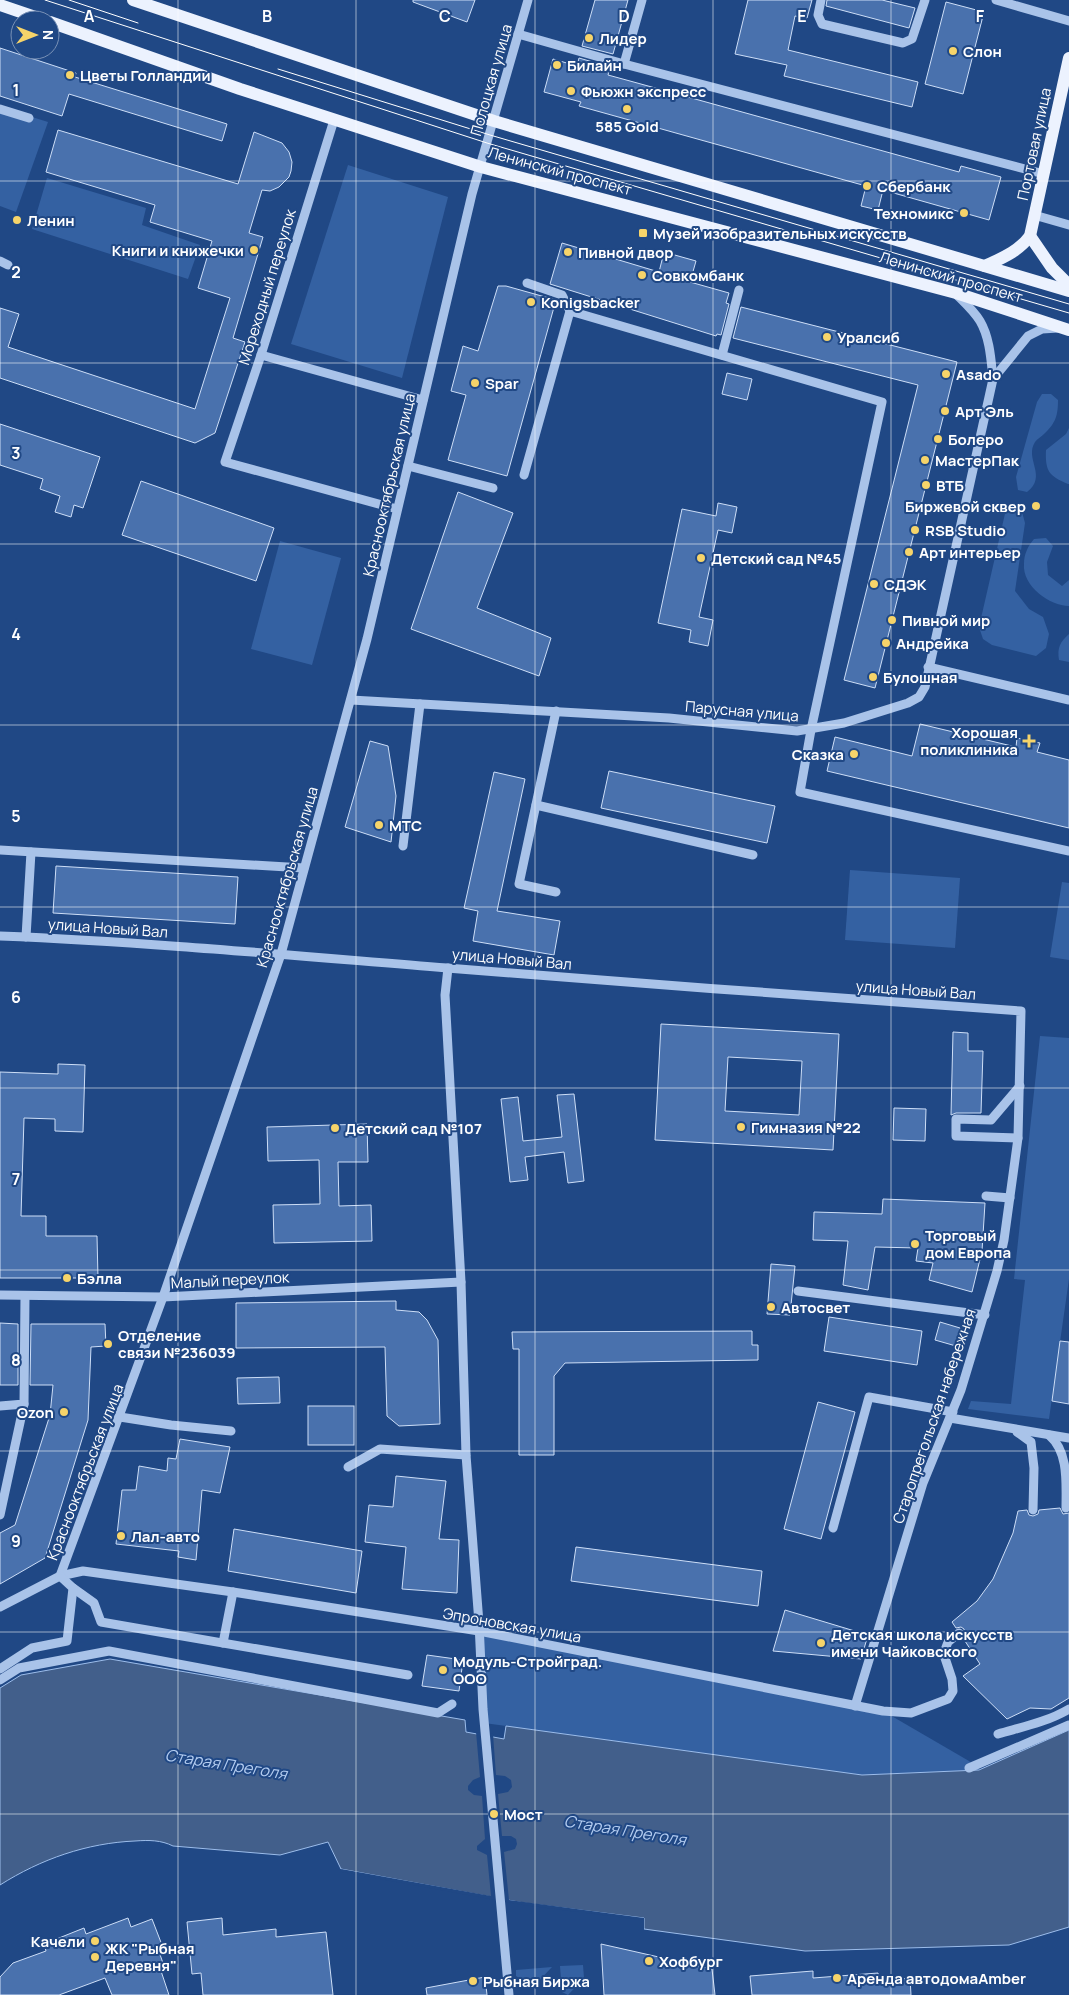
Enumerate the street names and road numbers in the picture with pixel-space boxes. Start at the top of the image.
street label: Полоцкая улица [465,22,517,138]
street label: Портовая улица [1012,86,1056,202]
street label: Ленинский проспект [486,142,635,200]
street label: Мореходный переулок [233,206,301,368]
street label: Ленинский проспект [877,246,1026,308]
street label: Краснооктябрьская улица [358,391,420,579]
street label: Парусная улица [684,696,800,726]
street label: Краснооктябрьская улица [251,784,323,970]
street label: улица Новый Вал [47,913,169,943]
street label: улица Новый Вал [451,943,573,975]
street label: улица Новый Вал [855,975,977,1005]
street label: Малый переулок [170,1266,290,1294]
street label: Старопрегольская набережная [887,1306,981,1526]
street label: Краснооктябрьская улица [42,1381,128,1563]
street label: Эпроновская улица [441,1602,583,1648]

